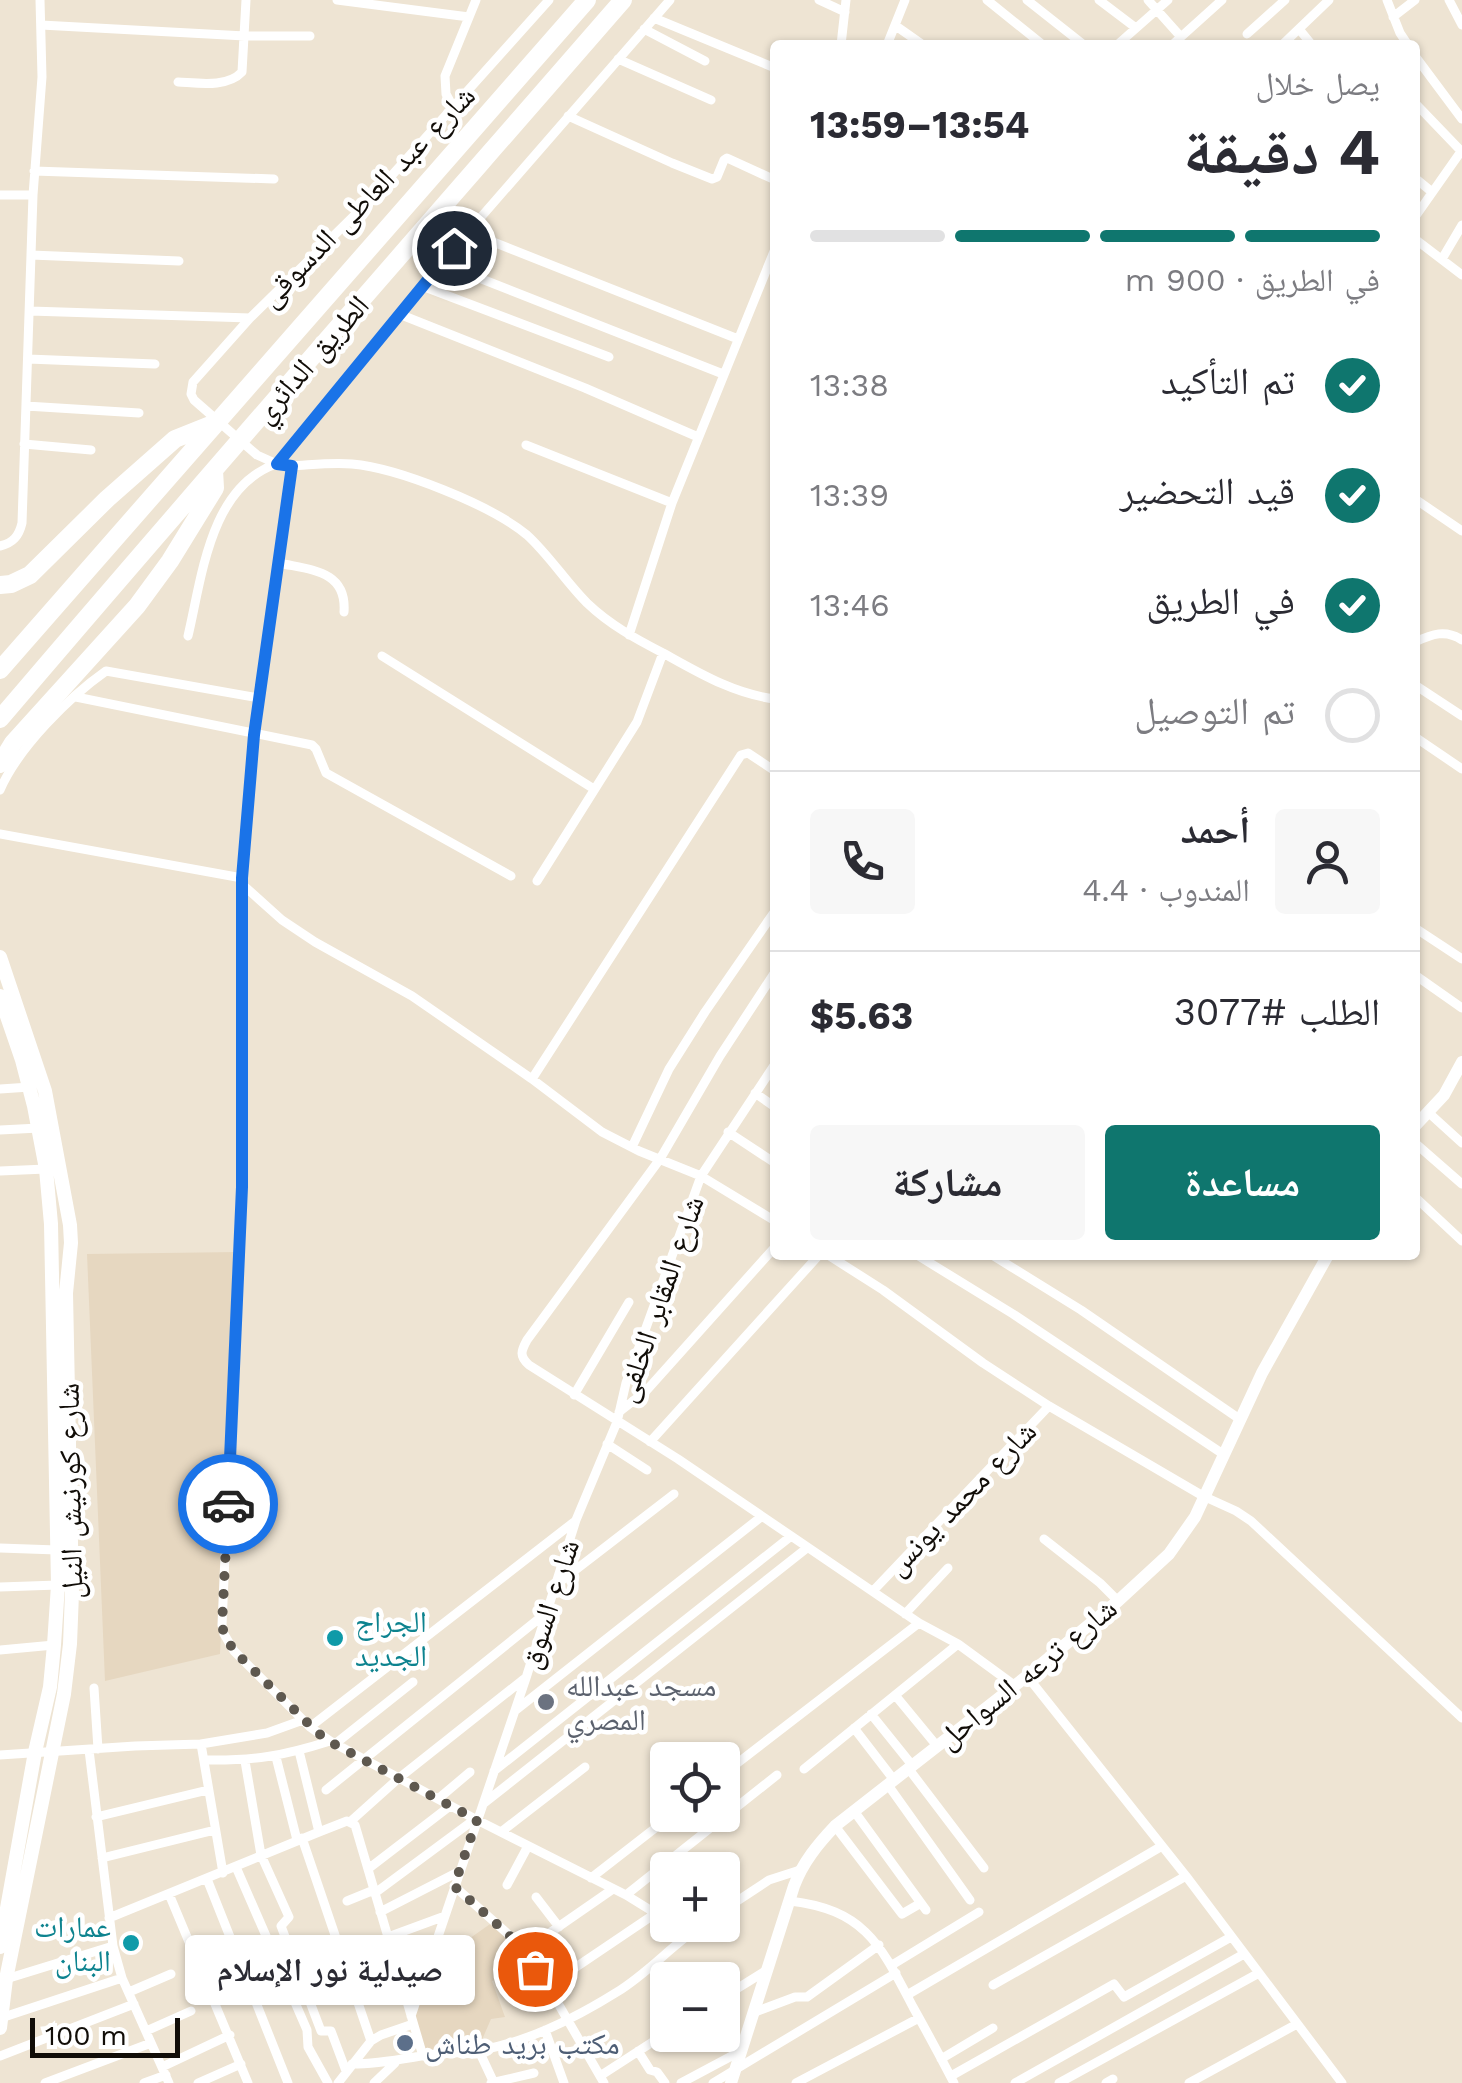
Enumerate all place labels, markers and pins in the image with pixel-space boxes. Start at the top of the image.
pin [412,206,497,291]
place label: الجراج الجديد [355,1604,427,1673]
marker: الجراج الجديد [324,1627,346,1649]
place label: مسجد عبدالله المصري [566,1668,717,1743]
marker: مسجد عبدالله المصري [535,1691,557,1713]
place label: عمارات البنان [34,1909,111,1979]
pin [493,1927,578,2012]
marker: عمارات البنان [120,1932,142,1954]
callout: صيدلية نور الإسلام [185,1934,475,2004]
place label: مكتب بريد طناش [425,2026,620,2062]
marker: مكتب بريد طناش [394,2032,416,2054]

